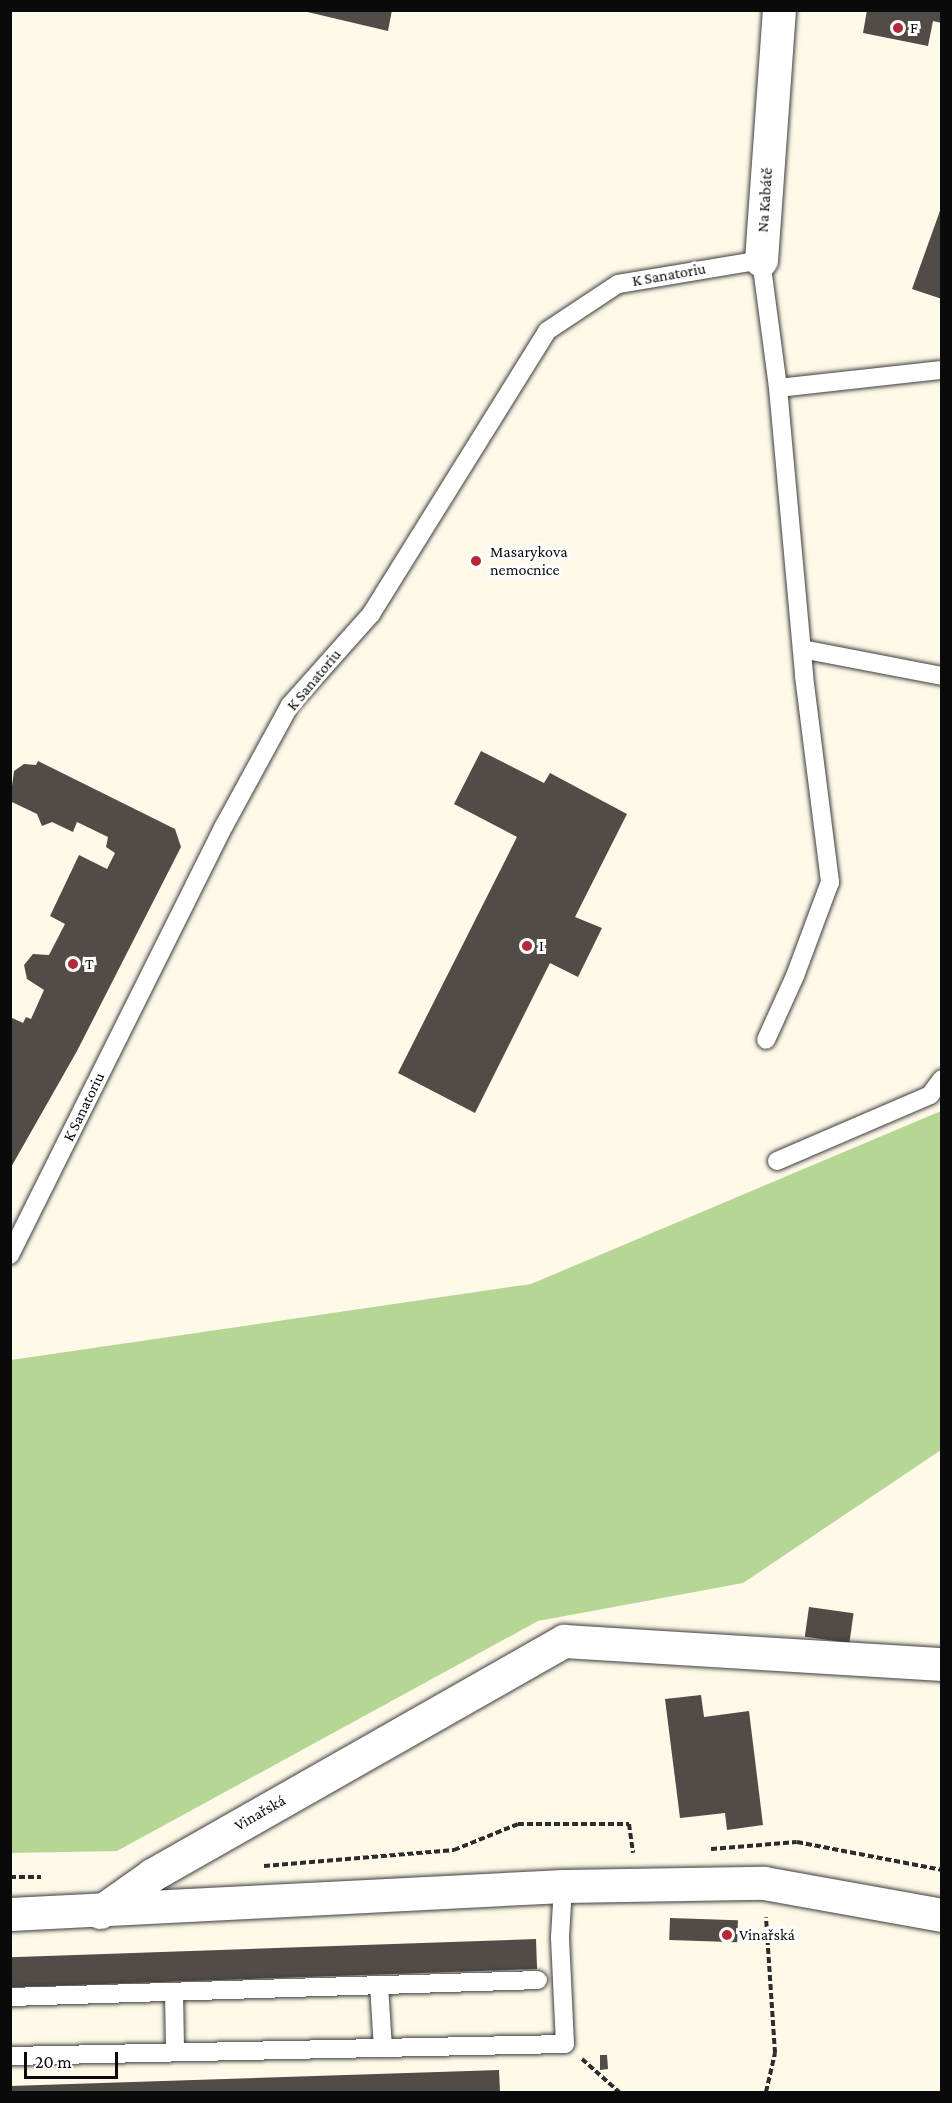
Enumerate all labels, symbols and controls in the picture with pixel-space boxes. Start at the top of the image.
place label: F [910,18,918,38]
marker: F [891,21,905,35]
street label: Na Kabátě [753,167,777,233]
street label: K Sanatoriu [631,259,707,291]
place label: Masarykova nemocnice [490,542,568,580]
marker: Masarykova nemocnice [467,552,485,570]
street label: K Sanatoriu [283,645,345,715]
place label: I [539,936,544,956]
marker: I [520,939,534,953]
place label: T [85,954,94,974]
marker: T [66,957,80,971]
street label: K Sanatoriu [59,1069,109,1145]
street label: Vinařská [231,1791,289,1835]
place label: Vinařská [739,1925,795,1945]
marker: Vinařská [720,1928,734,1942]
scale bar [27,2040,122,2078]
text: 20 m [35,2052,72,2072]

